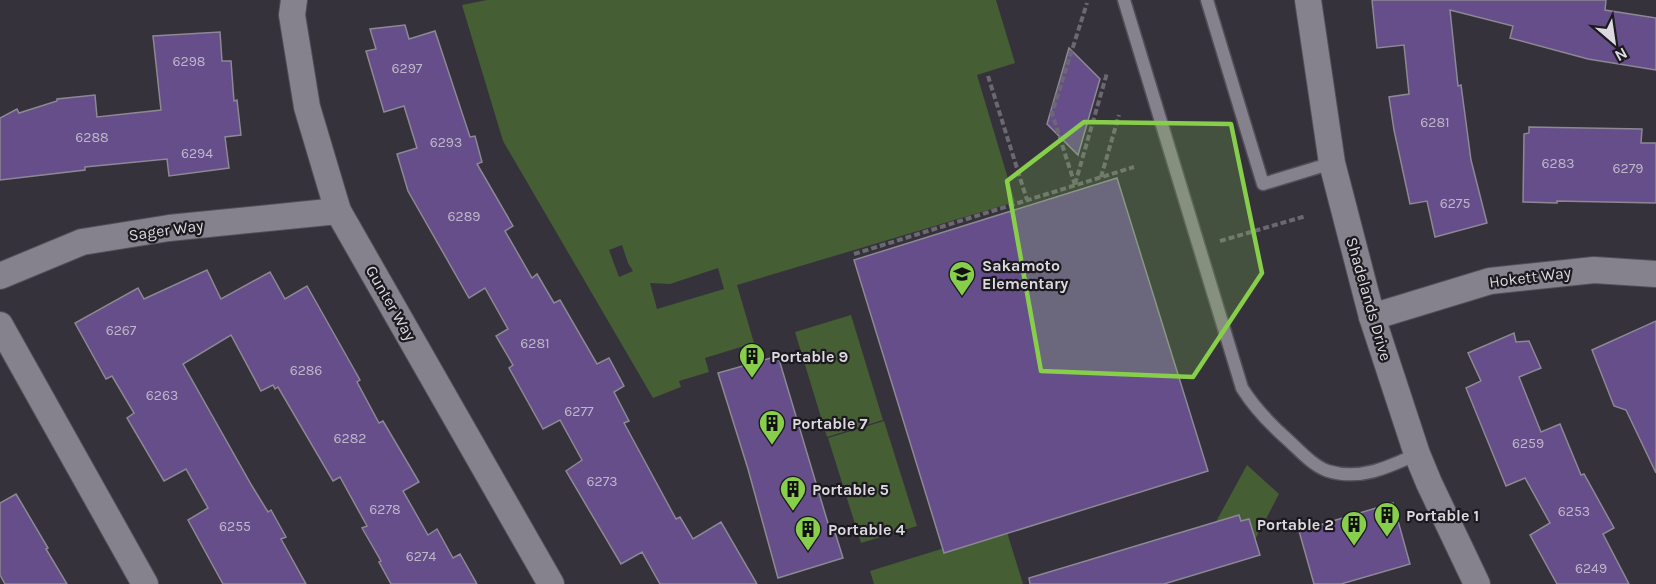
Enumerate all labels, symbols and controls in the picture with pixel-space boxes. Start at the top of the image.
north arrow [1584,12,1644,72]
text: N [1611,44,1631,66]
house number: 6298 [173,53,205,70]
house number: 6297 [392,60,423,77]
house number: 6281 [1420,114,1450,131]
house number: 6288 [75,129,109,146]
house number: 6293 [430,134,462,151]
house number: 6294 [181,145,213,162]
house number: 6283 [1542,155,1575,172]
house number: 6279 [1613,160,1643,177]
house number: 6275 [1440,195,1470,212]
house number: 6289 [448,208,480,225]
street label: Sager Way [127,215,205,245]
street label: Shadelands Drive [1342,235,1396,363]
place label: Sakamoto Elementary [982,256,1068,293]
school or university icon: Sakamoto Elementary [947,259,977,297]
street label: Gunter Way [362,262,420,344]
street label: Hokett Way [1488,262,1573,291]
house number: 6267 [106,322,137,339]
house number: 6281 [520,335,550,352]
building icon: Portable 9 [737,341,767,379]
place label: Portable 9 [771,347,849,366]
house number: 6286 [290,362,322,379]
house number: 6263 [146,387,178,404]
house number: 6277 [564,403,594,420]
building icon: Portable 7 [757,408,787,446]
place label: Portable 7 [792,414,868,433]
house number: 6282 [334,430,366,447]
house number: 6259 [1512,435,1544,452]
house number: 6273 [587,473,617,490]
building icon: Portable 5 [778,474,808,512]
place label: Portable 5 [812,480,889,499]
building icon: Portable 1 [1372,500,1402,538]
house number: 6278 [369,501,401,518]
house number: 6253 [1558,503,1590,520]
place label: Portable 1 [1406,506,1479,525]
building icon: Portable 2 [1339,509,1369,547]
building icon: Portable 4 [793,514,823,552]
place label: Portable 2 [1257,515,1334,534]
house number: 6255 [219,518,251,535]
place label: Portable 4 [828,520,906,539]
house number: 6274 [406,548,436,565]
house number: 6249 [1575,560,1607,577]

